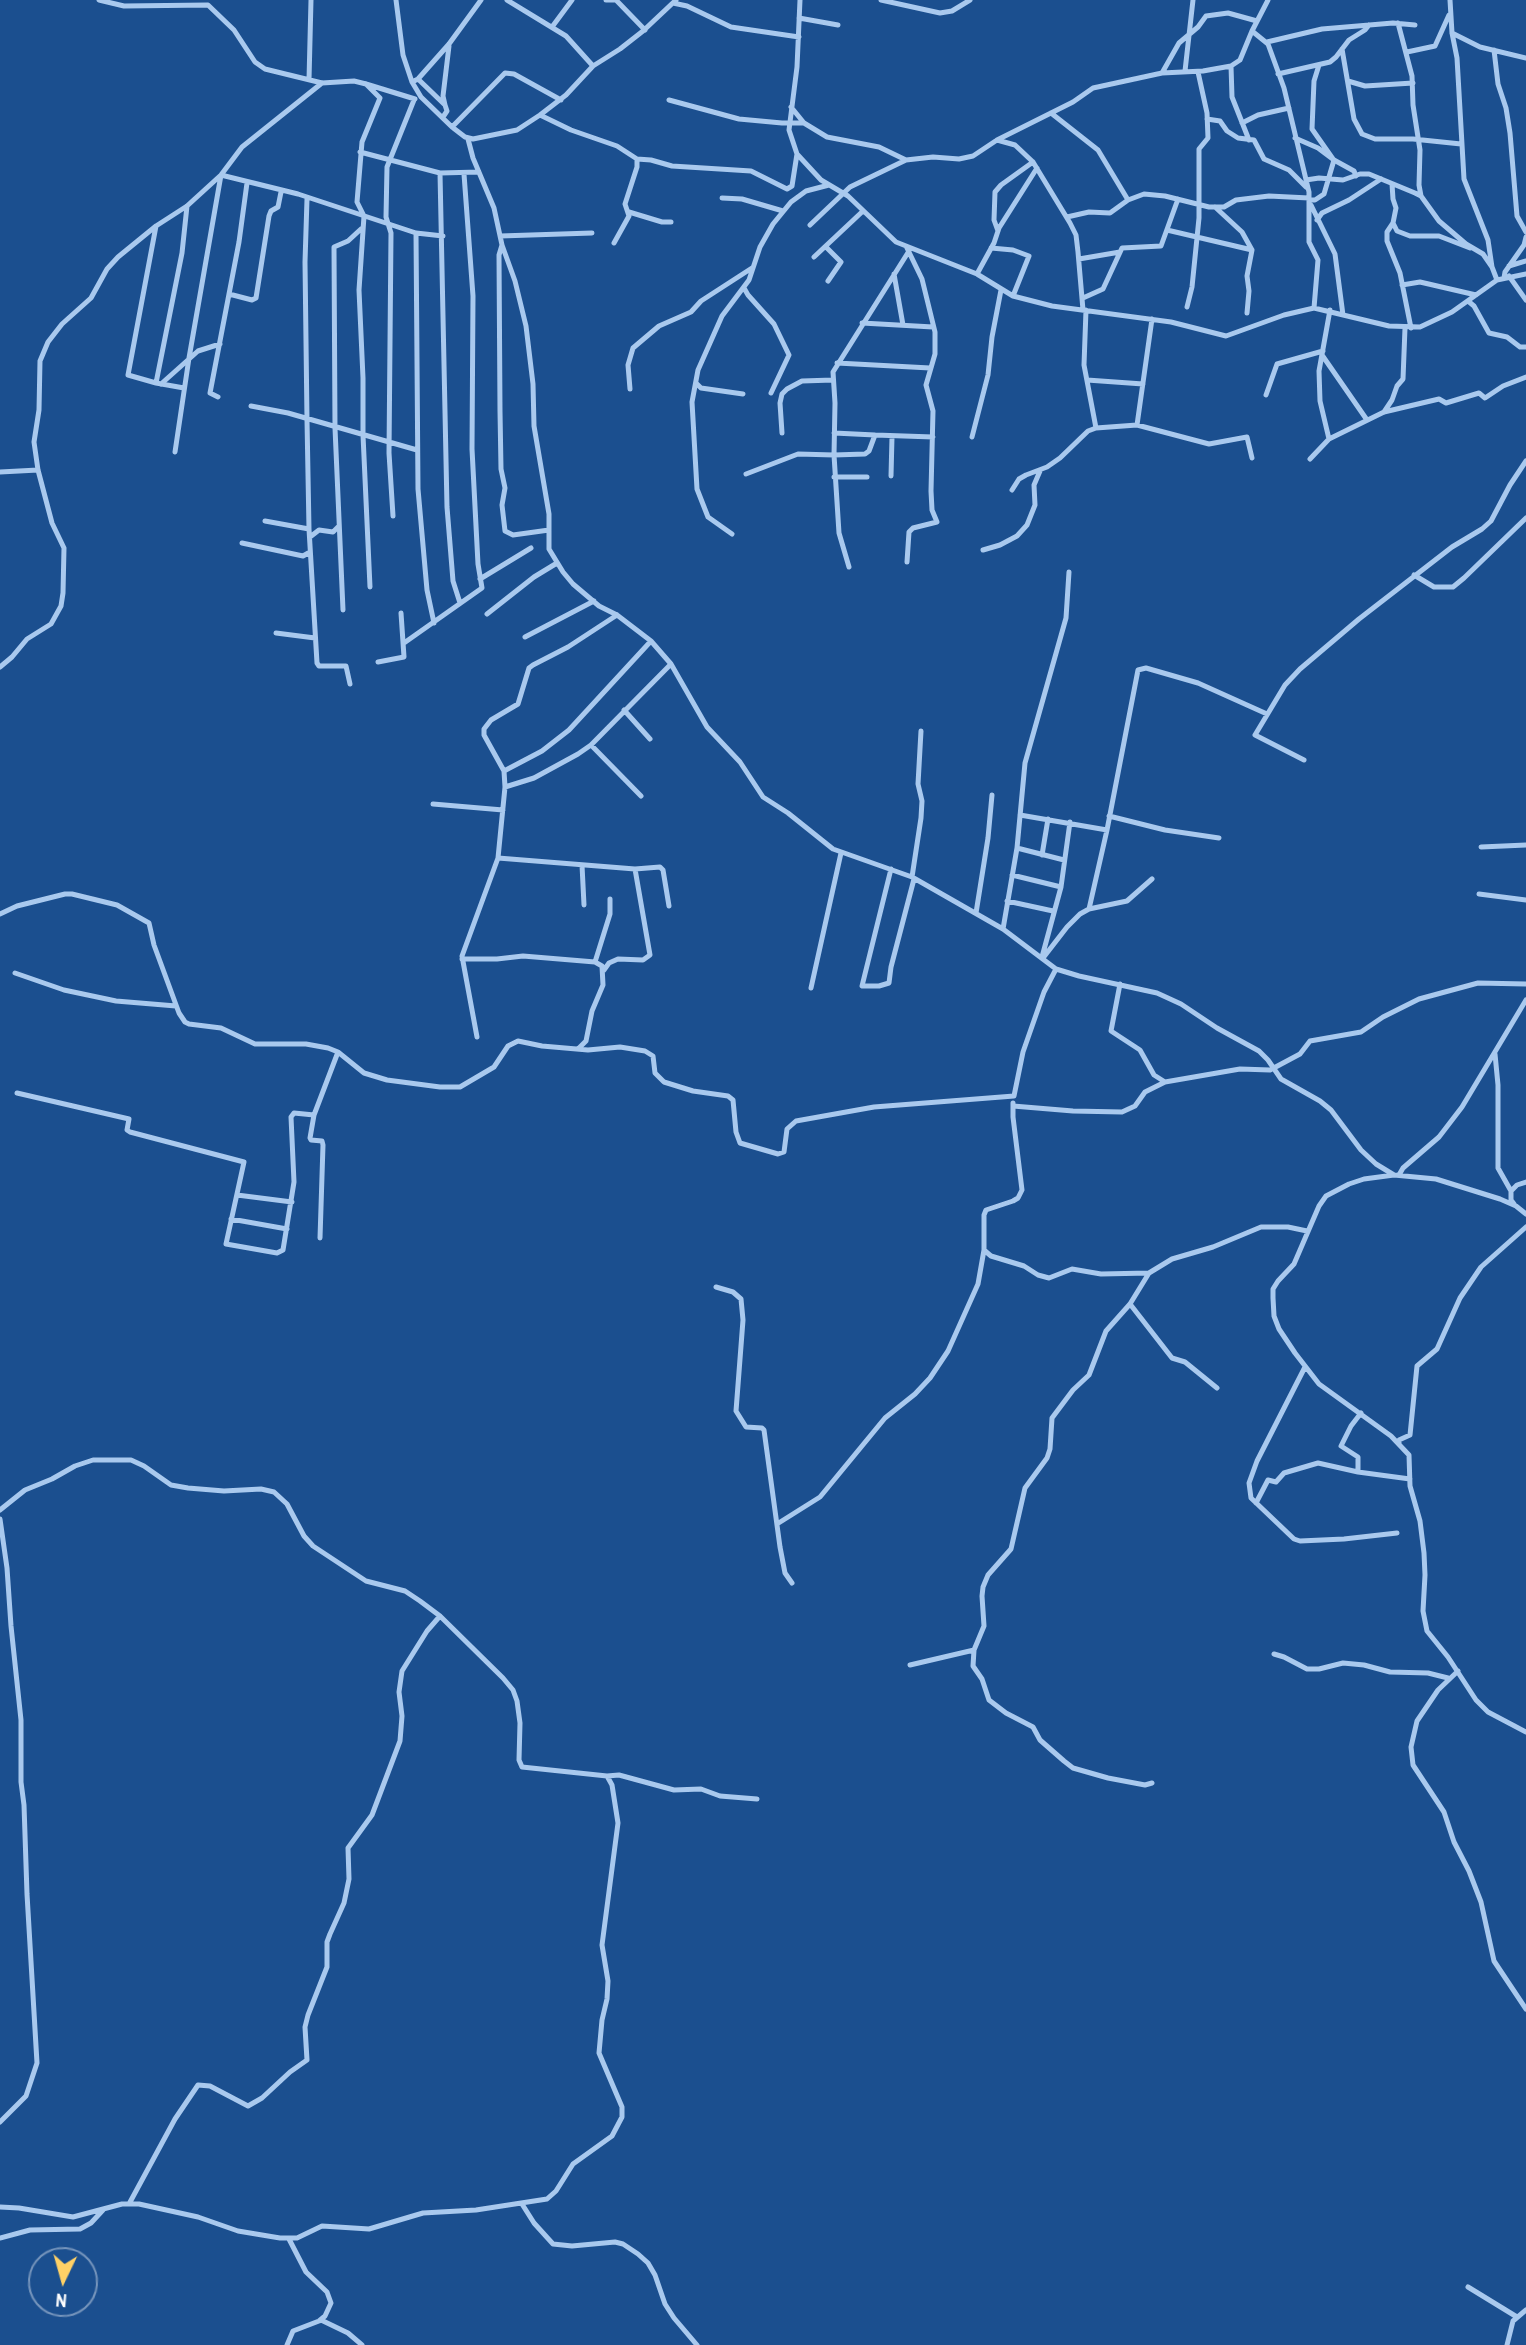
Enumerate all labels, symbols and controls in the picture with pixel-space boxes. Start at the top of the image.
north arrow [28,2247,98,2317]
text: N [55,2287,68,2314]

